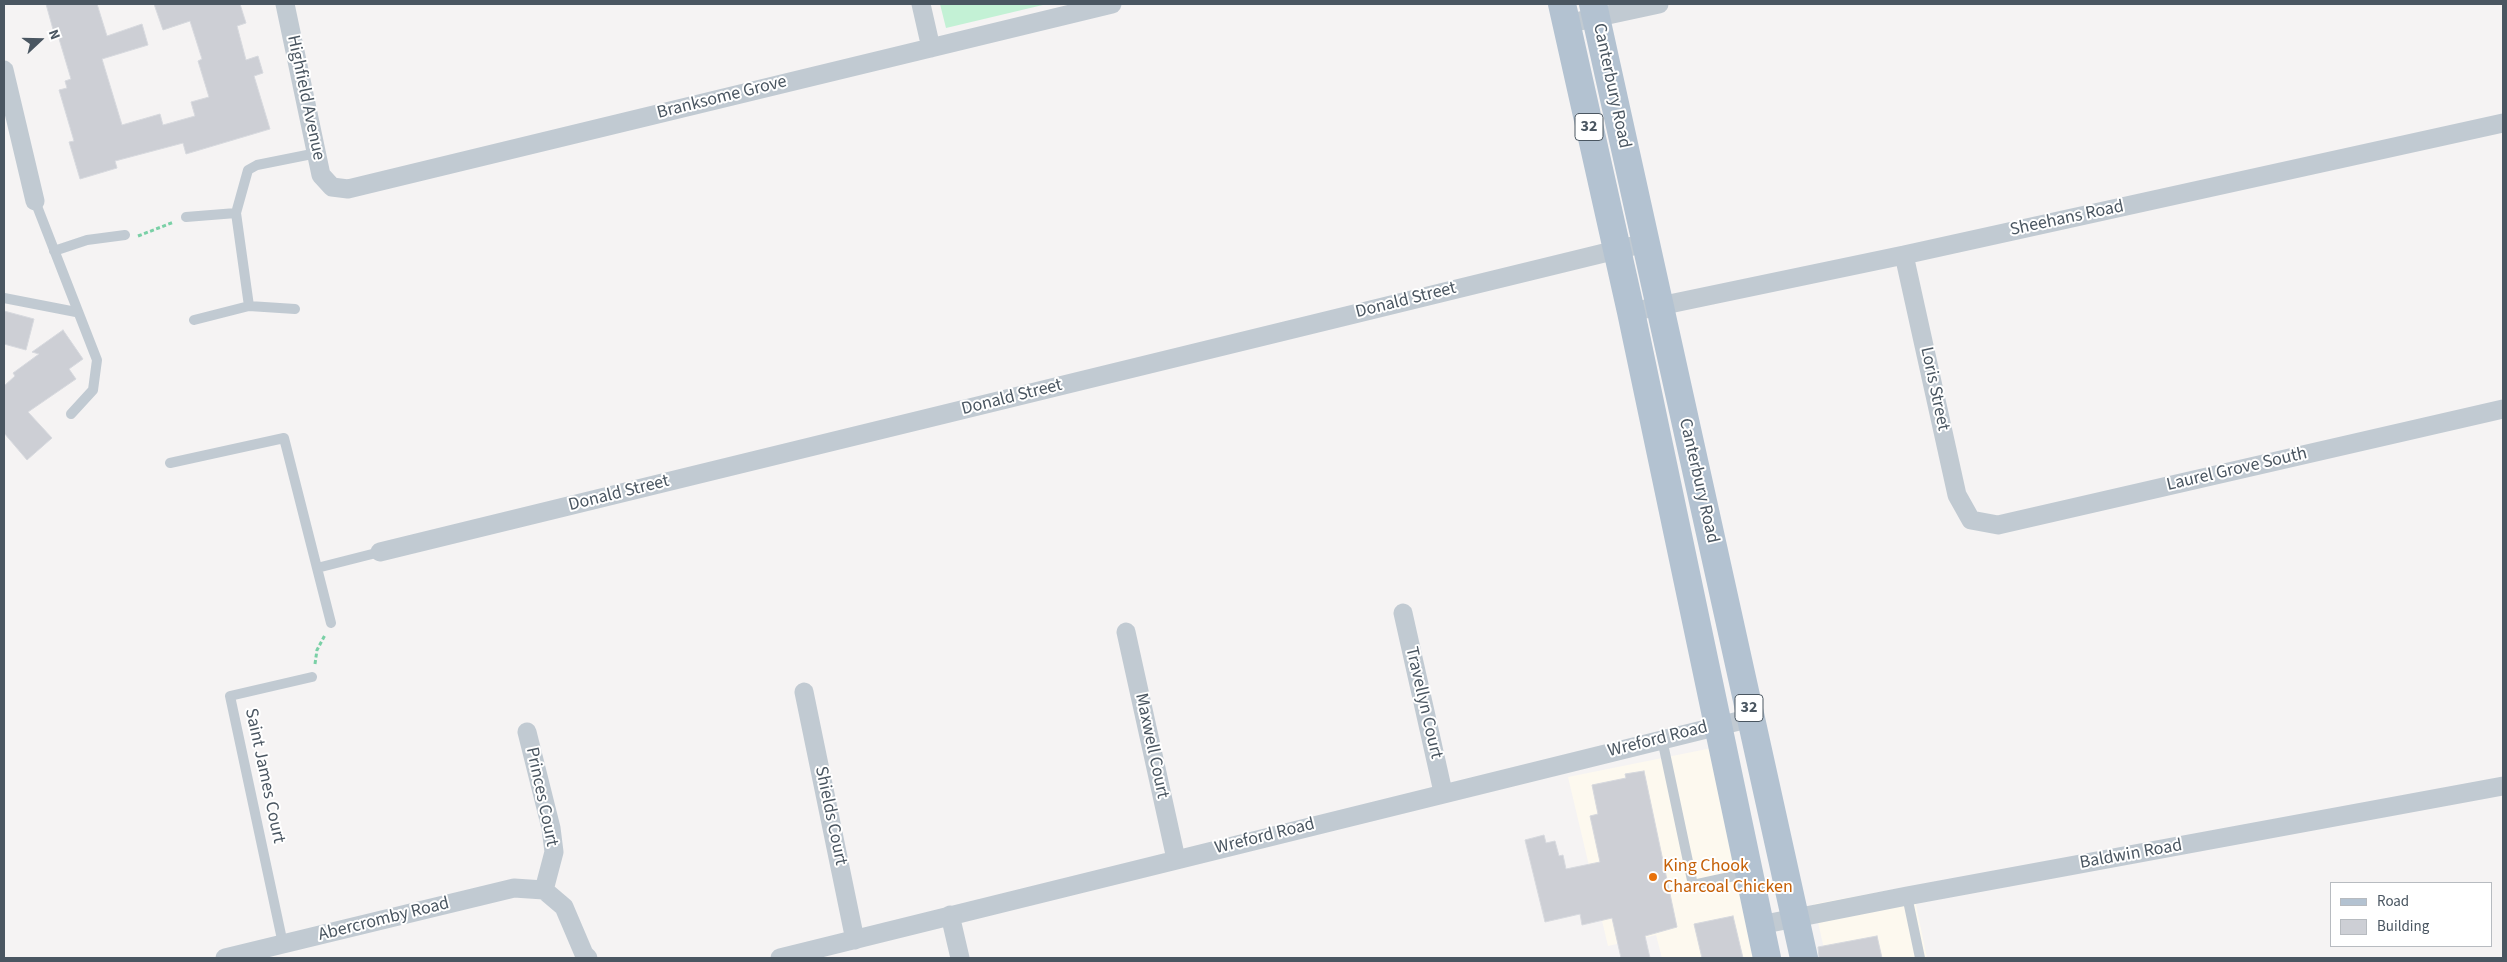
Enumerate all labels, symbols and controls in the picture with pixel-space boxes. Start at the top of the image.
north arrow [15,15,65,65]
street label: Canterbury Road [1587,21,1635,151]
text: N [43,27,65,43]
street label: Highfield Avenue [281,33,329,163]
street label: Branksome Grove [655,71,789,125]
road number: 32 [1575,114,1603,140]
street label: Sheehans Road [2008,196,2126,242]
street label: Donald Street [1353,278,1459,324]
street label: Loris Street [1915,345,1953,433]
street label: Donald Street [959,375,1065,421]
street label: Canterbury Road [1673,417,1723,545]
street label: Laurel Grove South [2165,443,2309,497]
street label: Donald Street [566,471,672,517]
street label: Travellyn Court [1400,645,1446,761]
street label: Maxwell Court [1129,691,1173,801]
road number: 32 [1735,694,1763,721]
street label: Saint James Court [239,707,289,845]
street label: Wreford Road [1606,717,1710,763]
street label: Princes Court [520,745,562,849]
street label: Shields Court [809,765,851,867]
street label: Wreford Road [1213,814,1317,860]
street label: Baldwin Road [2078,835,2184,875]
place label: King Chook Charcoal Chicken [1663,856,1793,899]
marker: King Chook Charcoal Chicken [1647,871,1659,883]
legend [2330,882,2492,947]
text: Road [2377,891,2409,912]
street label: Abercromby Road [316,893,452,947]
text: Building [2377,916,2429,937]

